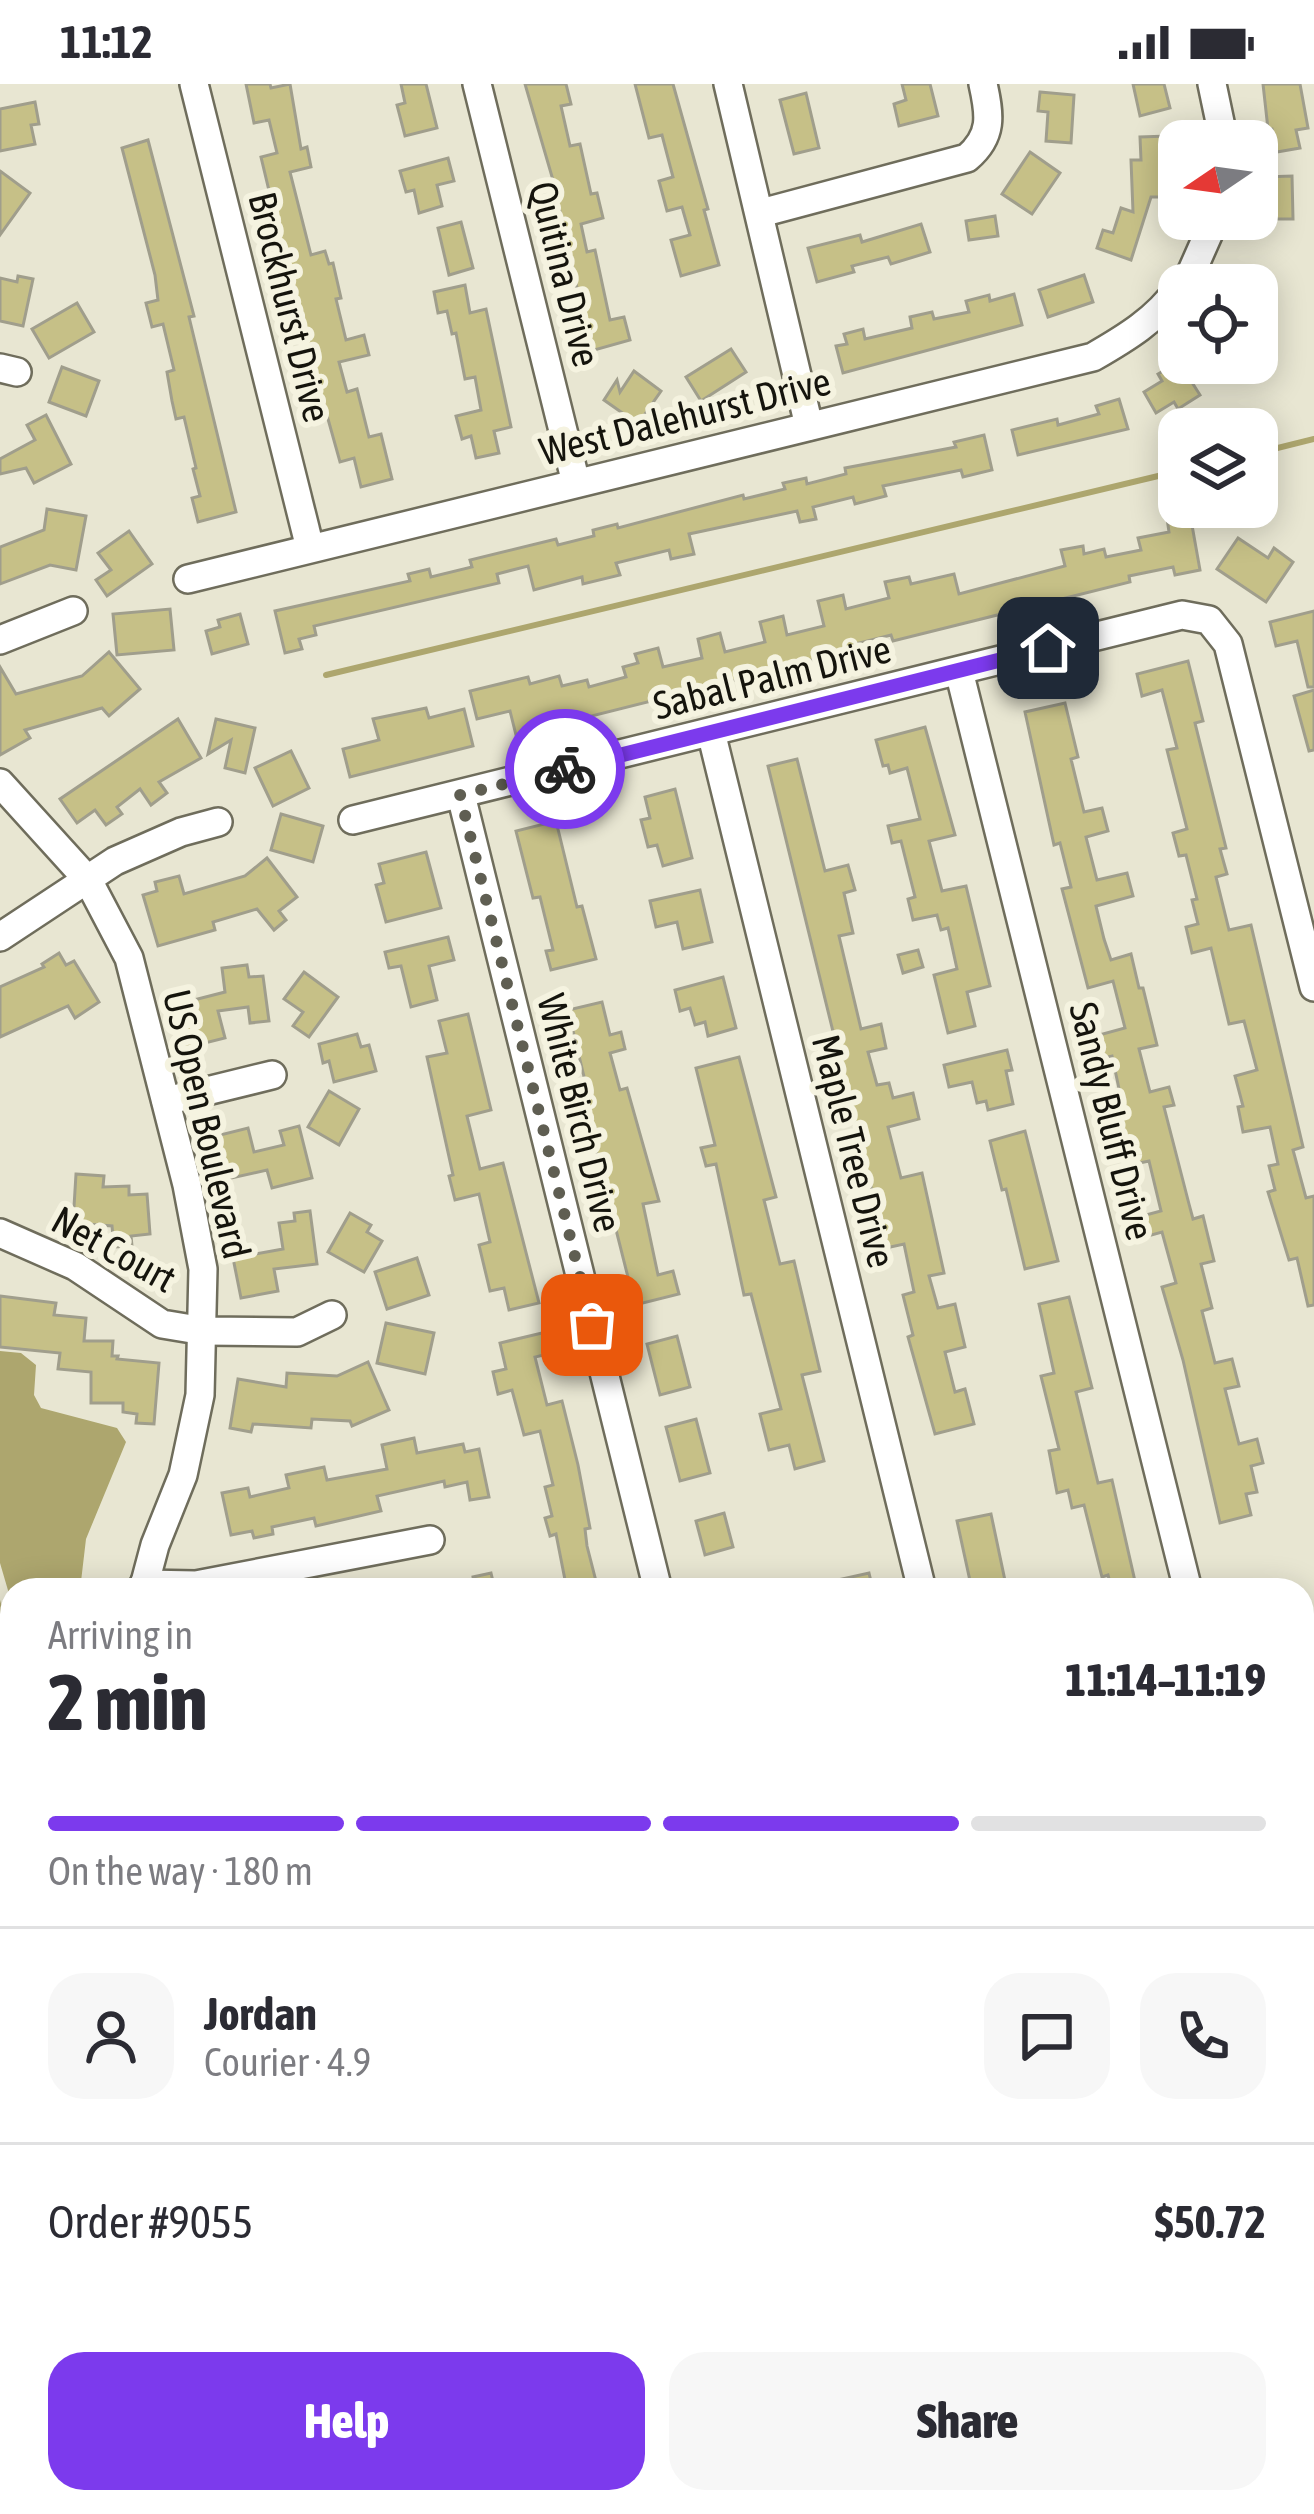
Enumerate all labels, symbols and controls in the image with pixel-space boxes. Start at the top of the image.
text: 11:12 [60,16,153,68]
north arrow [1158,120,1278,240]
map controls [1158,120,1278,528]
street label: Quitina Drive [521,177,609,371]
street label: Brockhurst Drive [240,188,340,426]
button: locate [1158,264,1278,384]
street label: West Dalehurst Drive [535,359,835,473]
button: layers [1158,408,1278,528]
pin [997,597,1099,699]
icon: home [1015,615,1081,681]
street label: Sabal Palm Drive [649,626,895,728]
courier [505,709,625,829]
icon: bike [532,736,598,802]
street label: US Open Boulevard [155,985,259,1263]
street label: White Birch Drive [529,990,631,1236]
street label: Sandy Bluff Drive [1061,998,1163,1244]
street label: Maple Tree Drive [804,1030,904,1272]
street label: Net Court [45,1197,183,1301]
pin [541,1274,643,1376]
icon: bag [559,1292,625,1358]
text: Arriving in [48,1613,193,1657]
text: 11:14–11:19 [1065,1654,1266,1706]
text: 2 min [48,1657,207,1747]
text: On the way · 180 m [48,1849,313,1893]
button: person [48,1973,174,2099]
button: chat [984,1973,1110,2099]
button: phone [1140,1973,1266,2099]
text: Jordan [204,1988,317,2040]
text: Courier · 4.9 [204,2040,371,2084]
text: Order #9055 [48,2196,253,2248]
text: $50.72 [1154,2196,1266,2248]
button: Help [48,2352,645,2490]
button: Share [669,2352,1266,2490]

